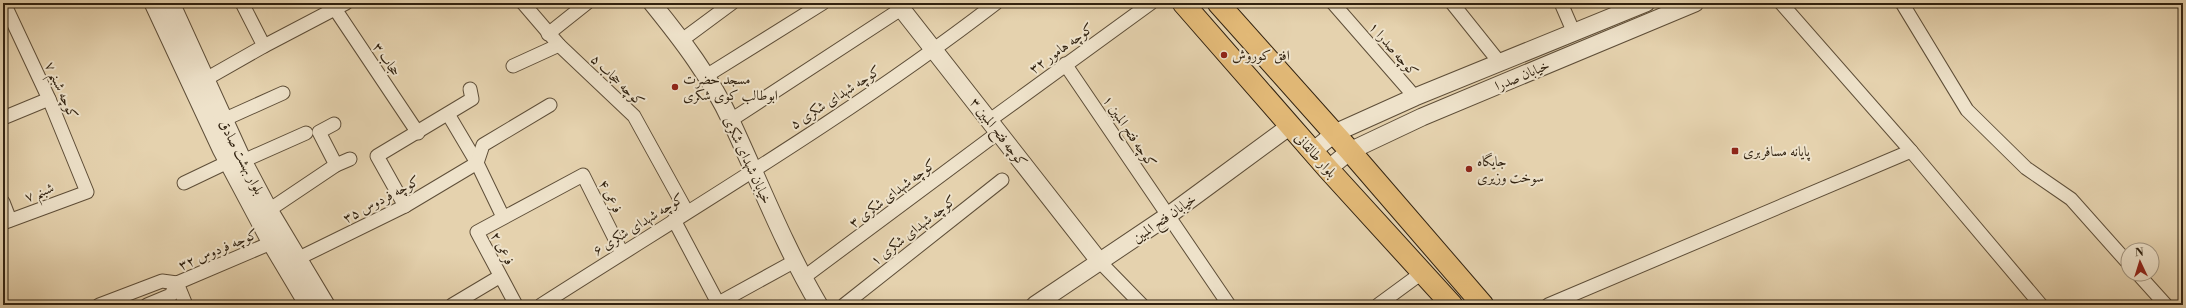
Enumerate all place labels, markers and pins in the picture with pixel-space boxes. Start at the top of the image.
place label: افق کوروش [1232,47,1290,65]
marker: افق کوروش [1219,50,1229,60]
place label: مسجد حضرت ابوطالب کوی شکری [683,71,778,105]
marker: مسجد حضرت ابوطالب کوی شکری [670,82,680,92]
place label: پایانه مسافربری [1743,143,1811,162]
marker: پایانه مسافربری [1730,146,1740,156]
place label: جایگاه سوخت وزیری [1477,152,1544,187]
marker: جایگاه سوخت وزیری [1464,164,1474,174]

